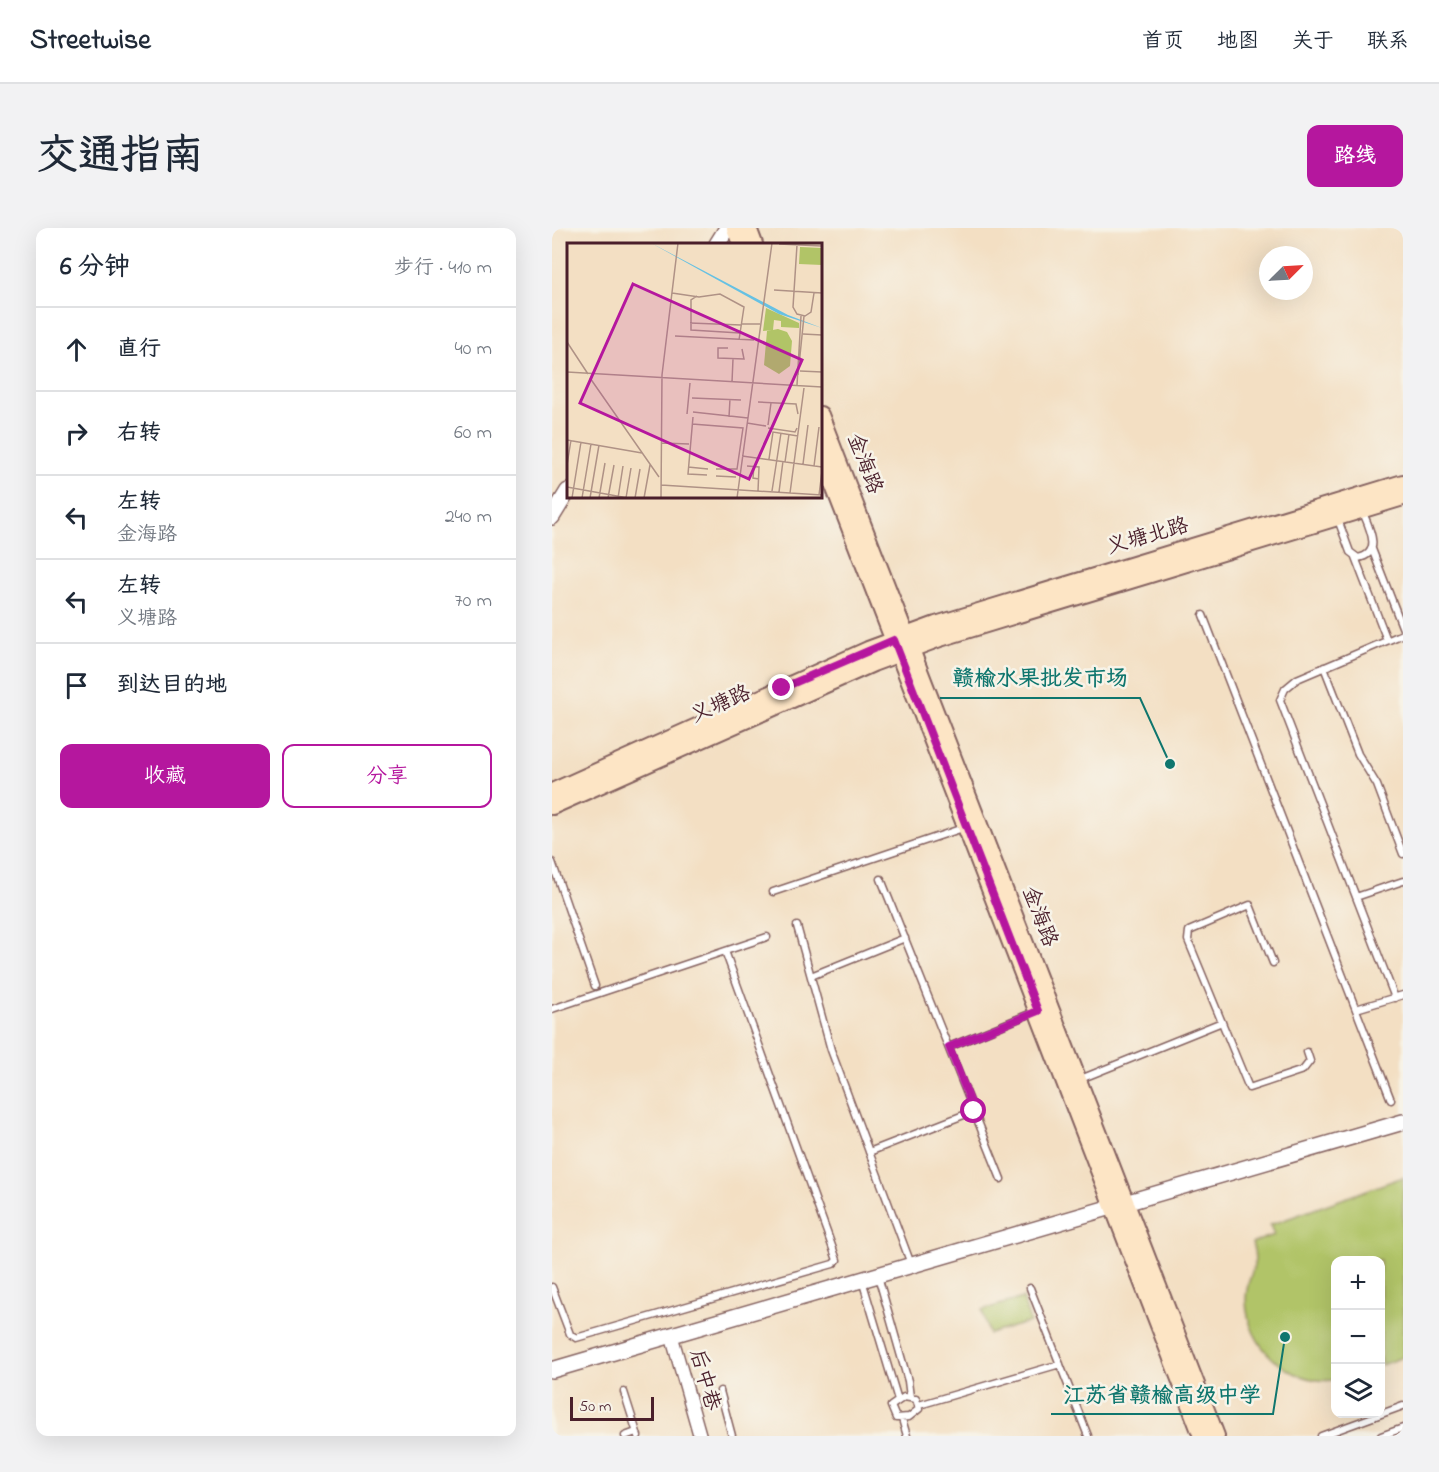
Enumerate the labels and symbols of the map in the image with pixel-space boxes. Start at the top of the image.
inset map [567,243,822,498]
north arrow [1259,246,1313,300]
street label: 金海路 [839,429,889,499]
street label: 义塘北路 [1103,511,1193,563]
callout: 赣榆水果批发市场 [940,658,1140,698]
text: 赣榆水果批发市场 [952,664,1128,696]
route end [768,674,794,700]
street label: 义塘路 [686,678,756,732]
street label: 金海路 [1014,882,1064,952]
route start [960,1097,986,1123]
street label: 后中巷 [681,1346,727,1414]
callout: 江苏省赣榆高级中学 [1051,1374,1273,1414]
text: 江苏省赣榆高级中学 [1063,1381,1261,1413]
scale bar [570,1394,654,1422]

